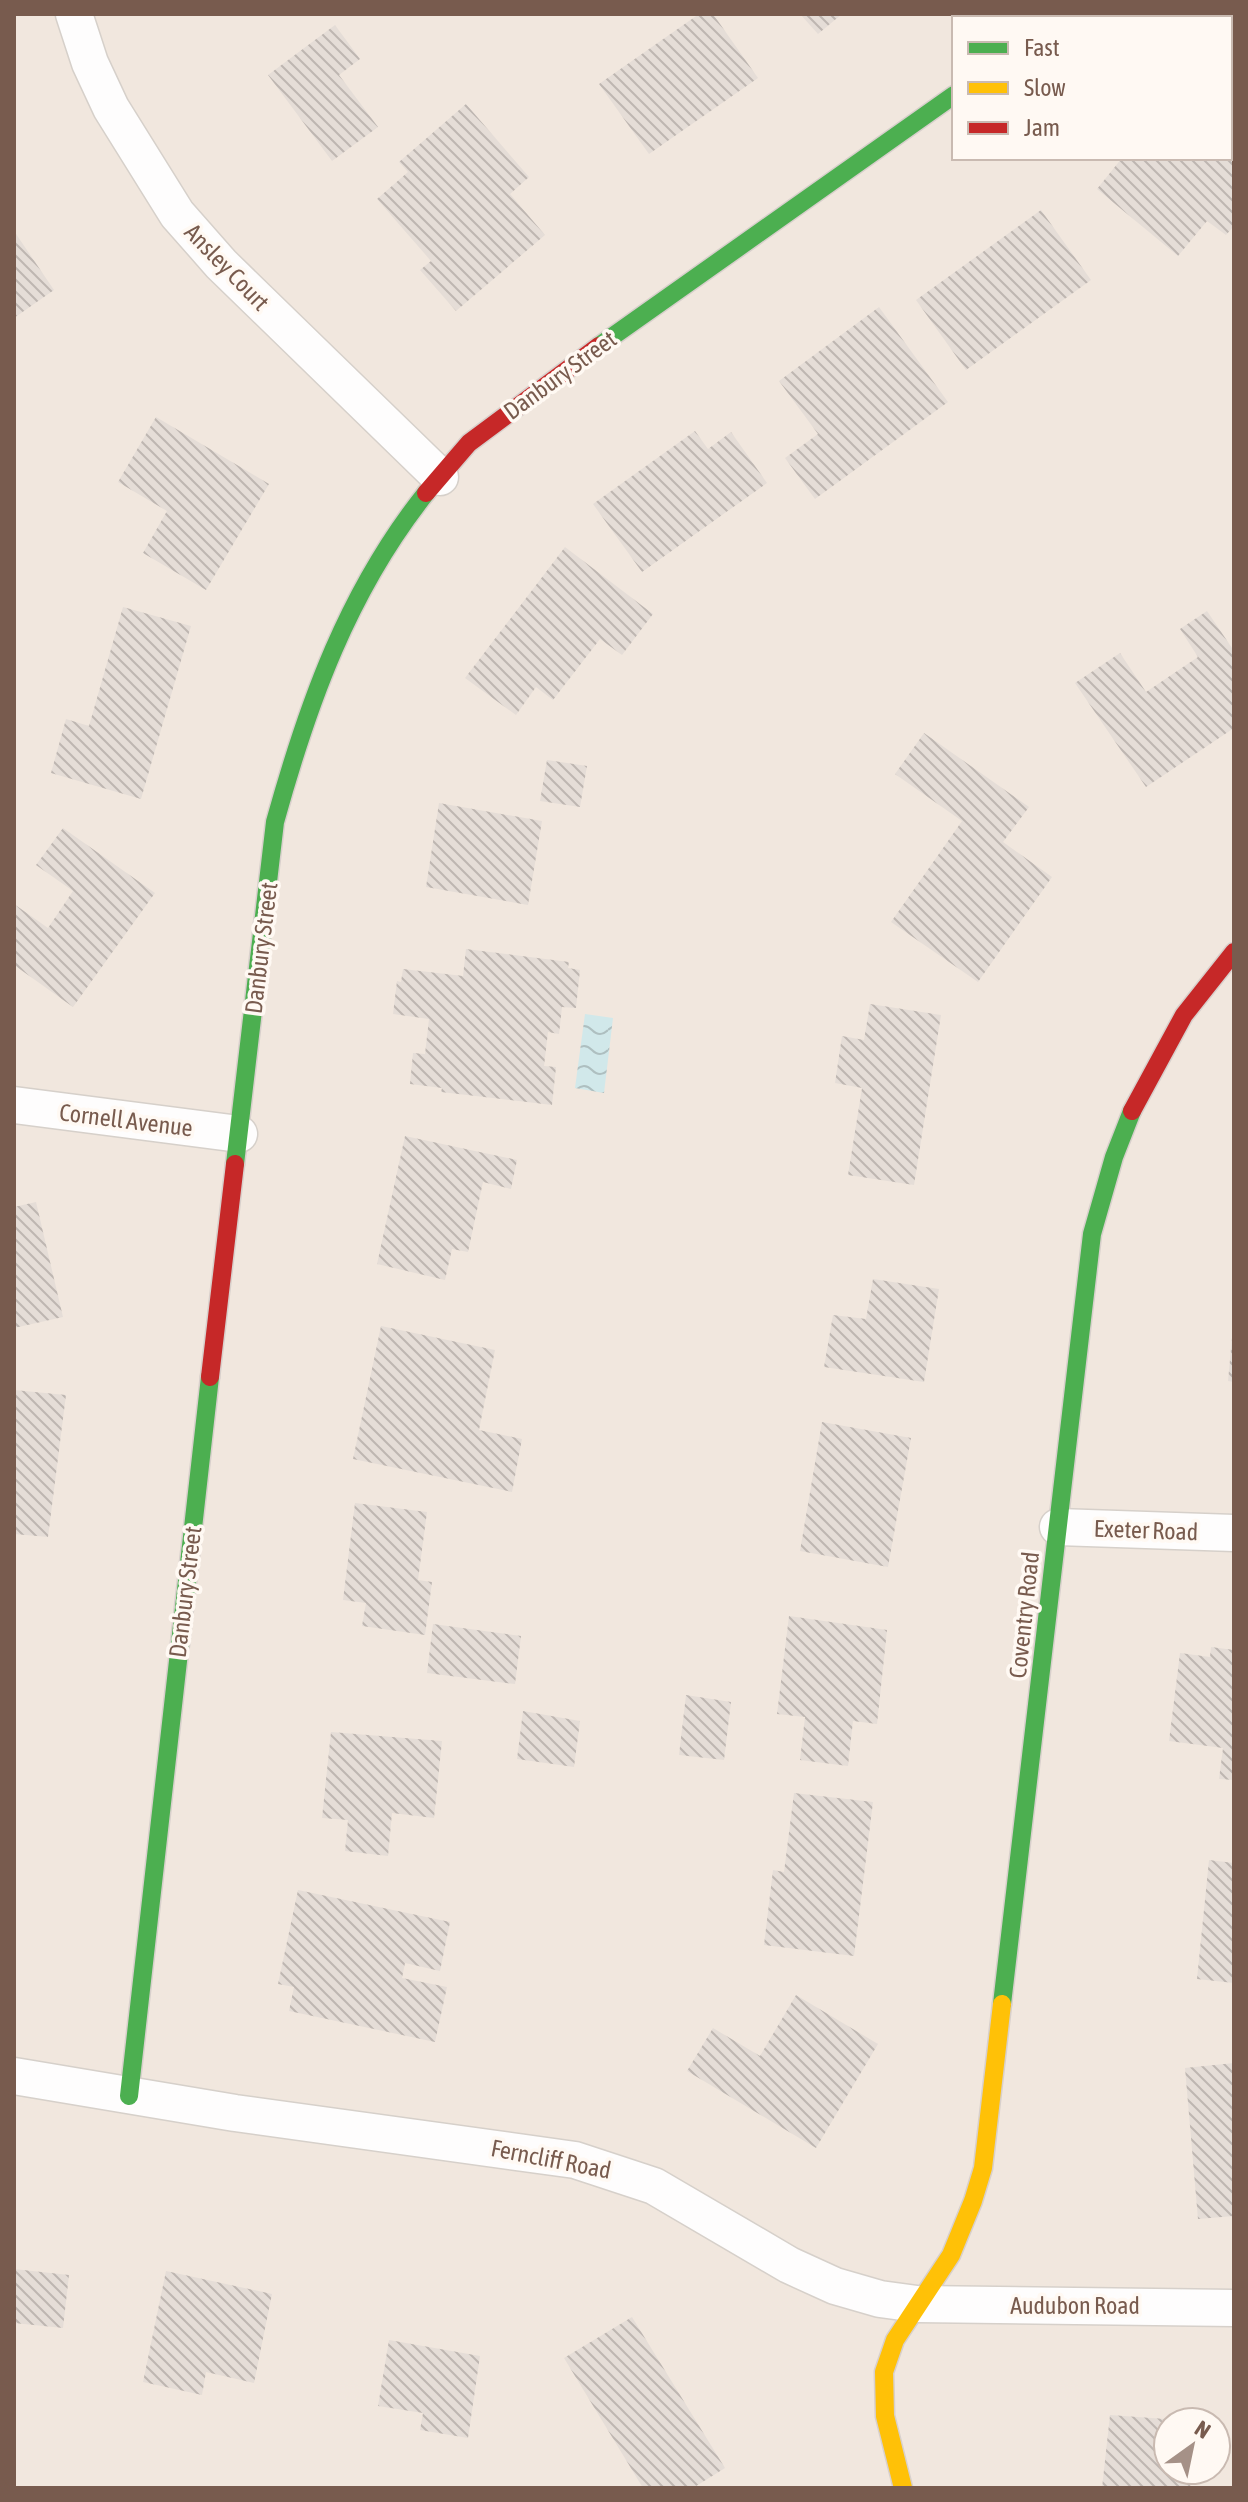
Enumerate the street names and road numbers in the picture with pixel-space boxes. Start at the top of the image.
street label: Ansley Court [179,218,275,316]
street label: Danbury Street [499,325,621,425]
street label: Danbury Street [240,881,282,1015]
street label: Cornell Avenue [58,1098,194,1142]
street label: Exeter Road [1093,1515,1199,1545]
street label: Danbury Street [164,1525,206,1659]
street label: Coventry Road [1004,1550,1044,1680]
street label: Ferncliff Road [489,2134,613,2184]
street label: Audubon Road [1010,2292,1140,2319]

